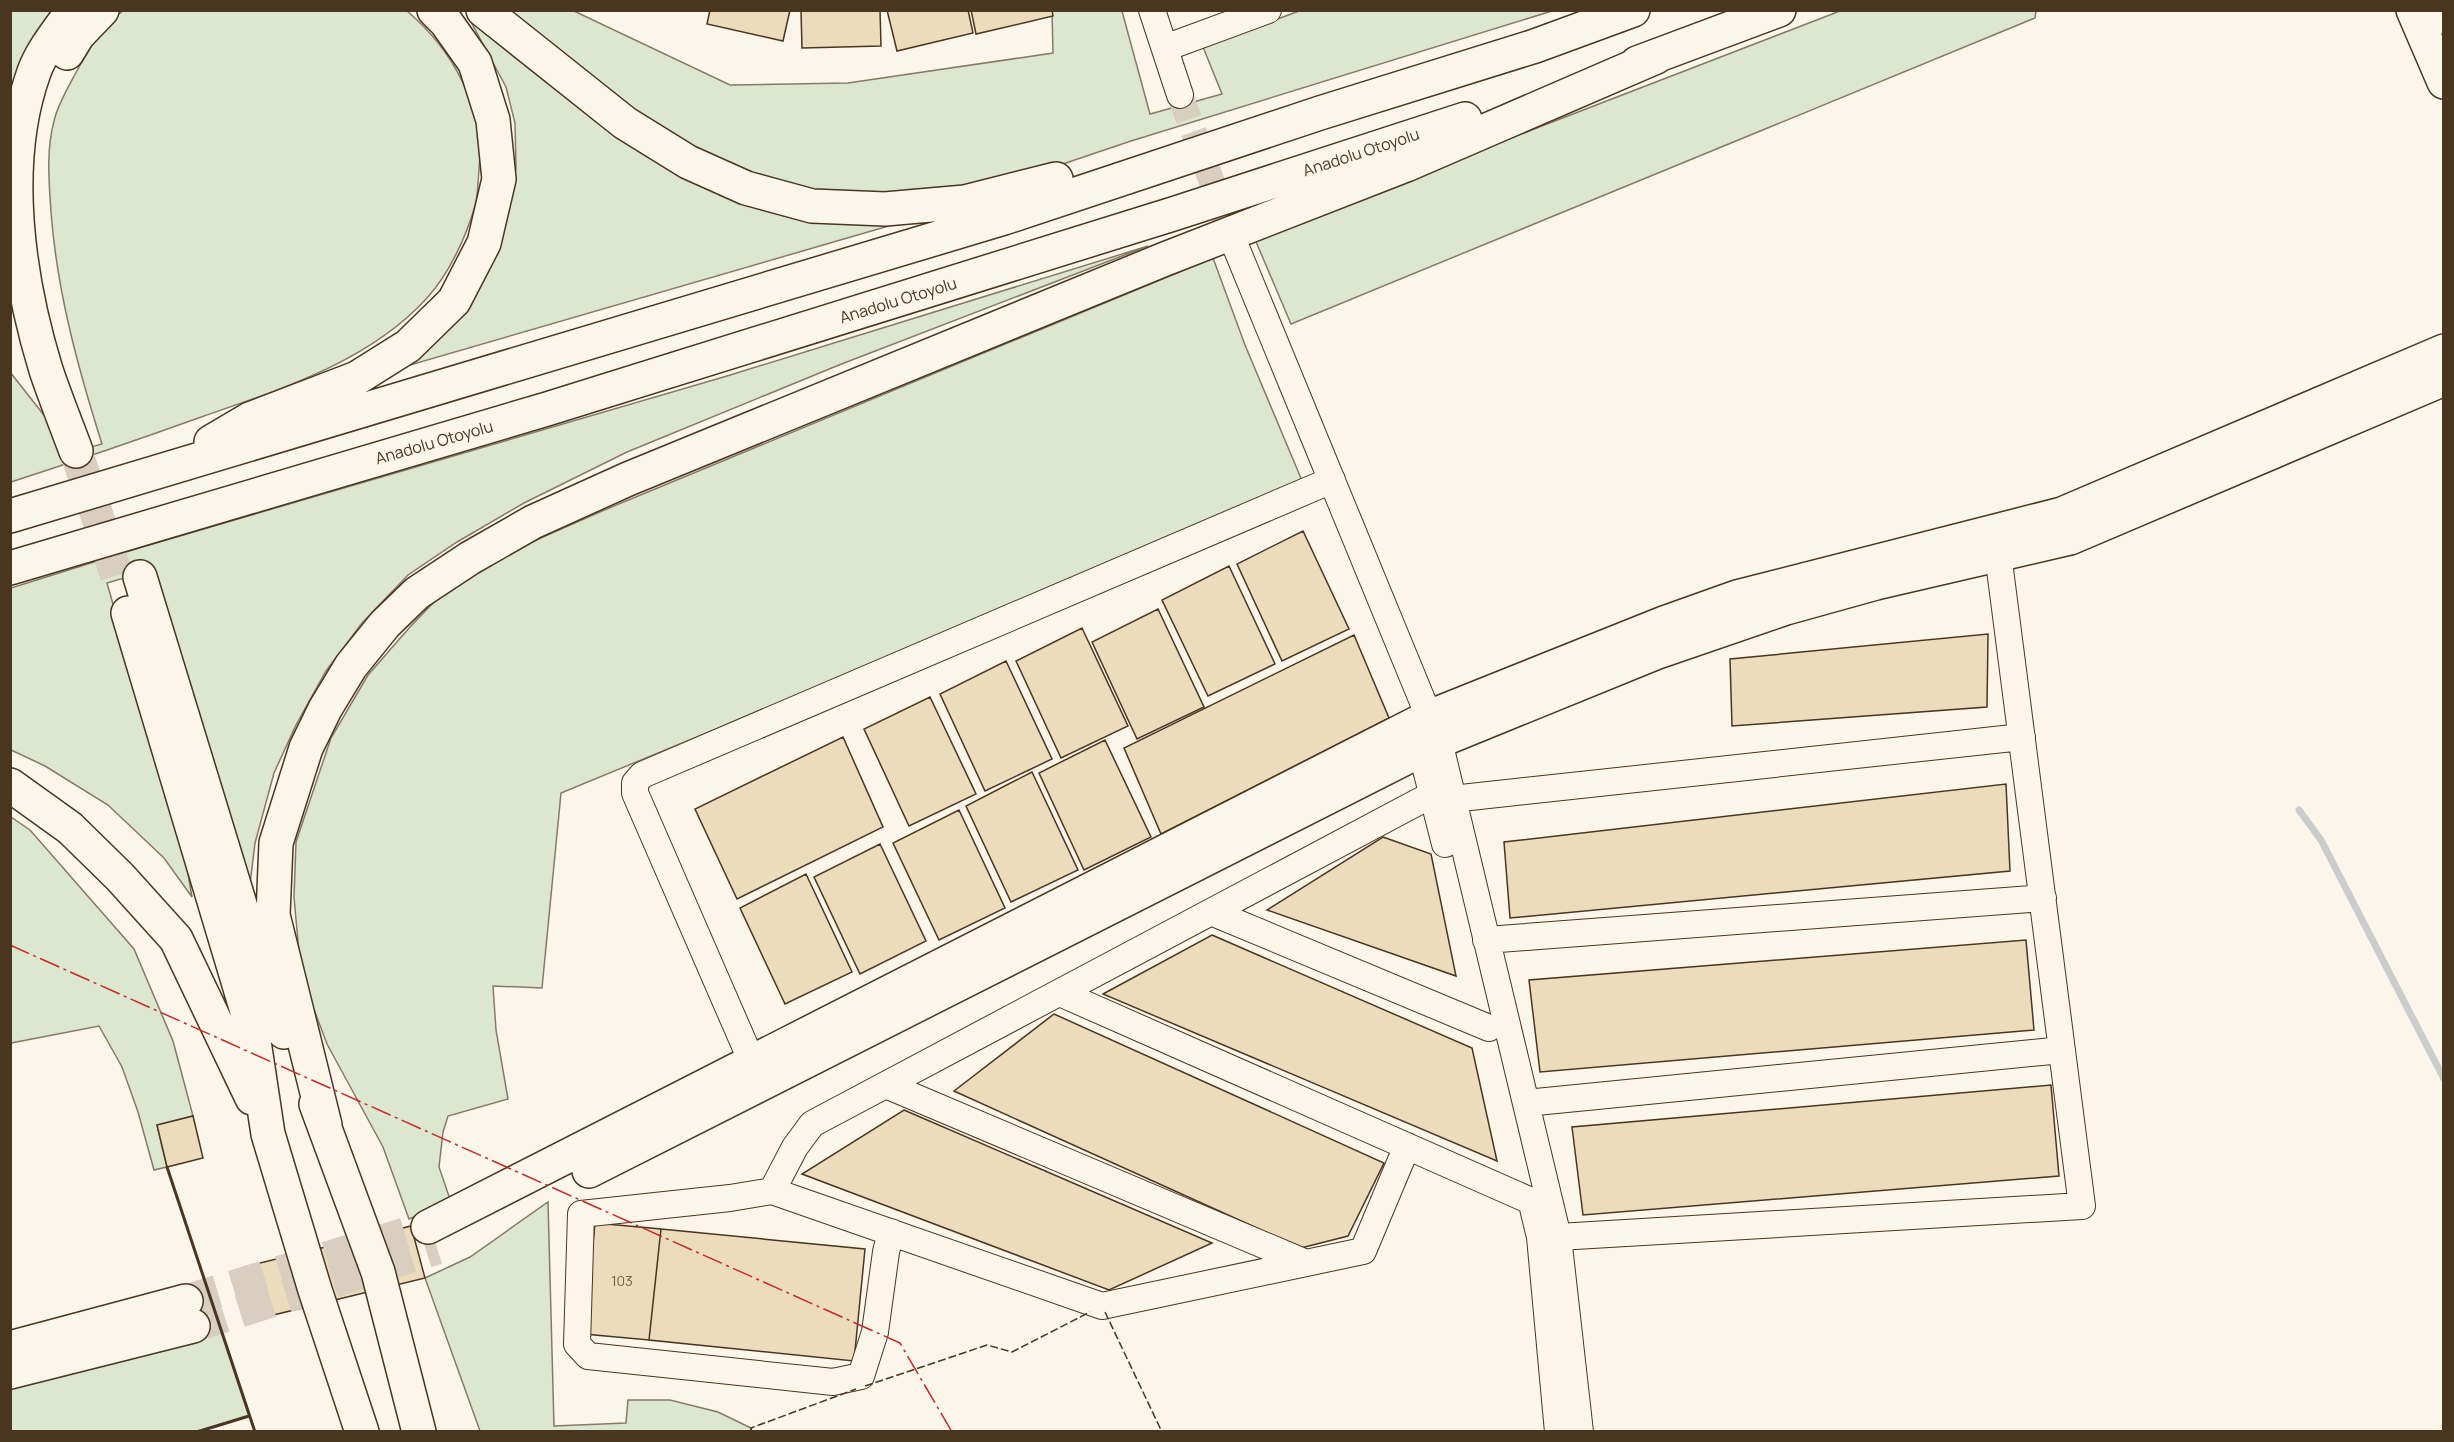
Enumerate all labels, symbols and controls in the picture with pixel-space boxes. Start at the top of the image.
street label: Anadolu Otoyolu [1300,123,1422,181]
street label: Anadolu Otoyolu [837,272,959,328]
street label: Anadolu Otoyolu [373,415,495,469]
house number: 103 [611,1271,633,1290]

